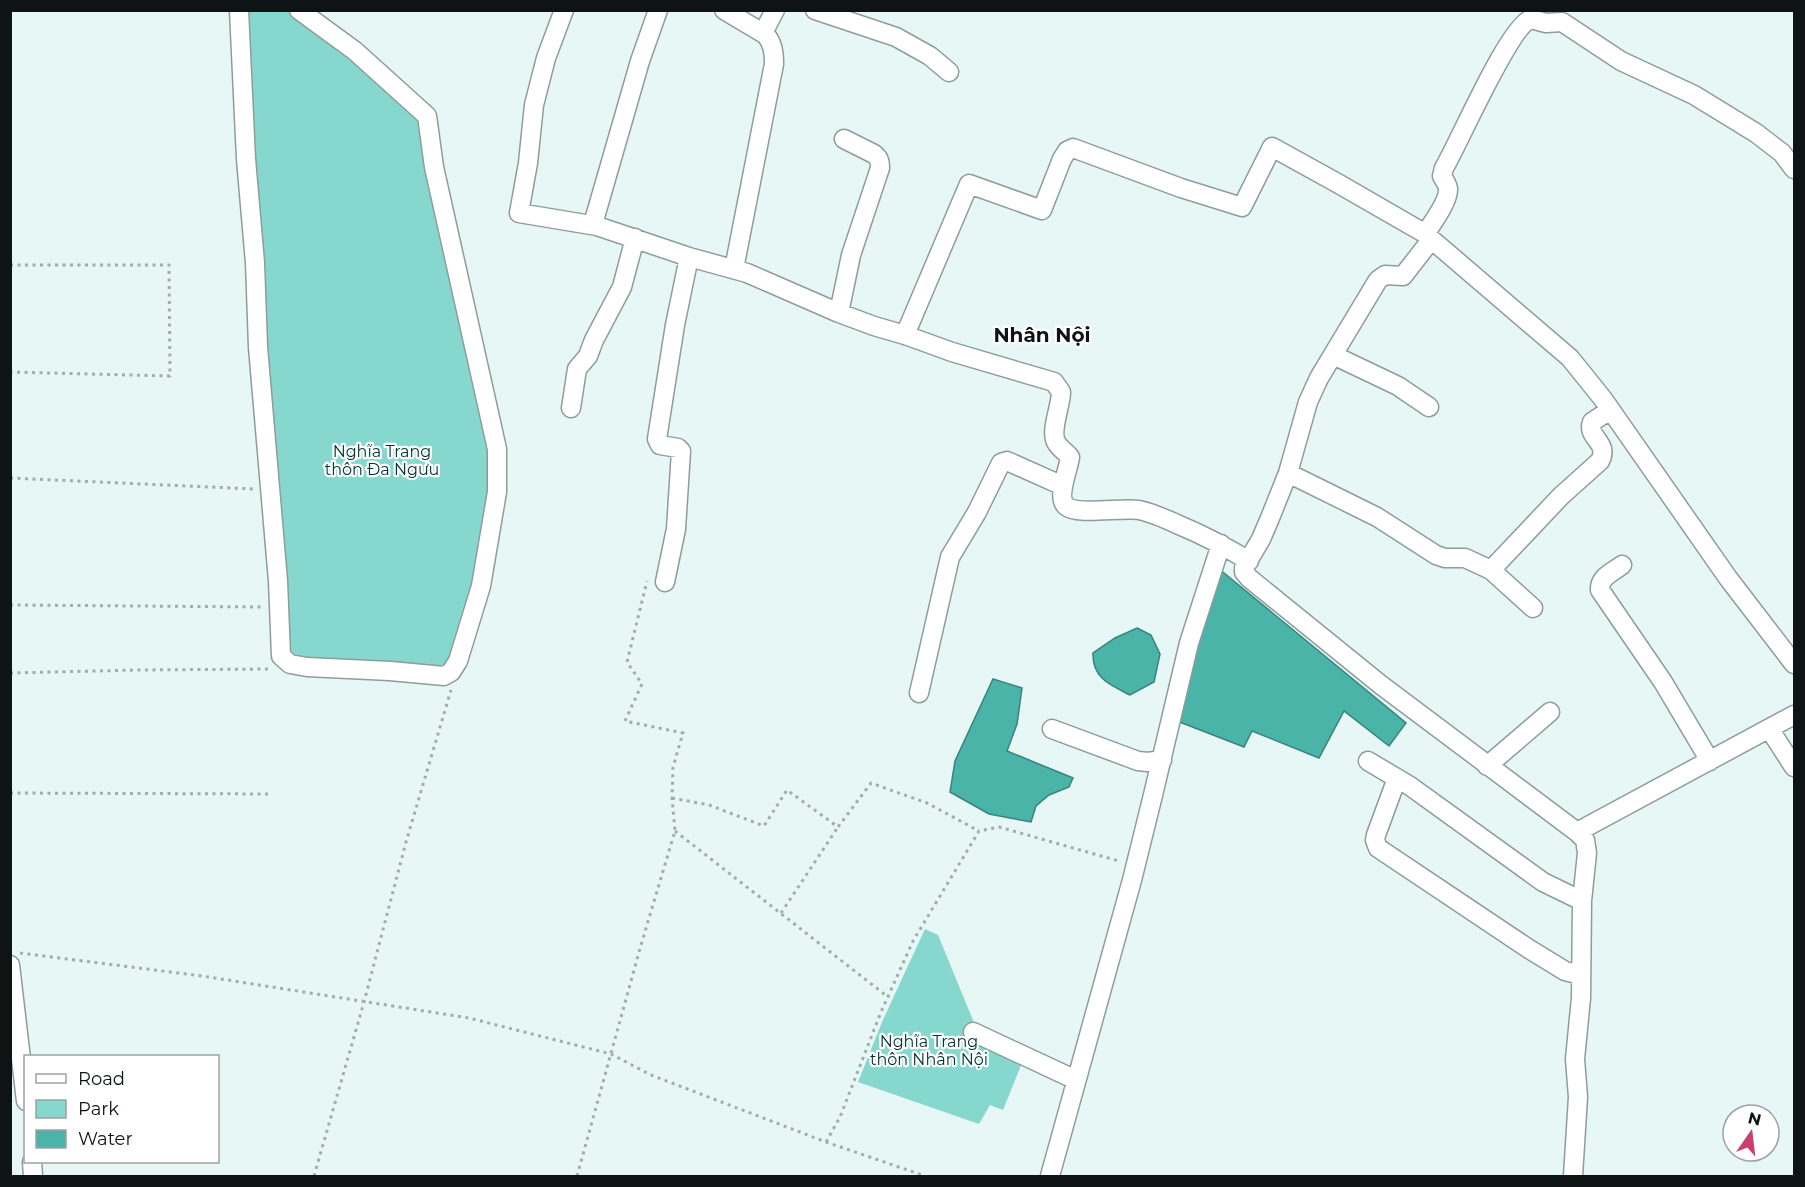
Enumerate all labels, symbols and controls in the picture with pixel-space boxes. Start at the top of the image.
district label: Nhân Nội [993,323,1091,347]
park label: Nghĩa Trang thôn Đa Ngưu [325,442,439,479]
park label: Nghĩa Trang thôn Nhân Nội [870,1032,988,1069]
legend [24,1055,219,1163]
text: Road [78,1068,125,1090]
text: Park [78,1098,119,1120]
north arrow [1721,1103,1781,1163]
text: N [1746,1108,1763,1130]
text: Water [78,1128,133,1150]

